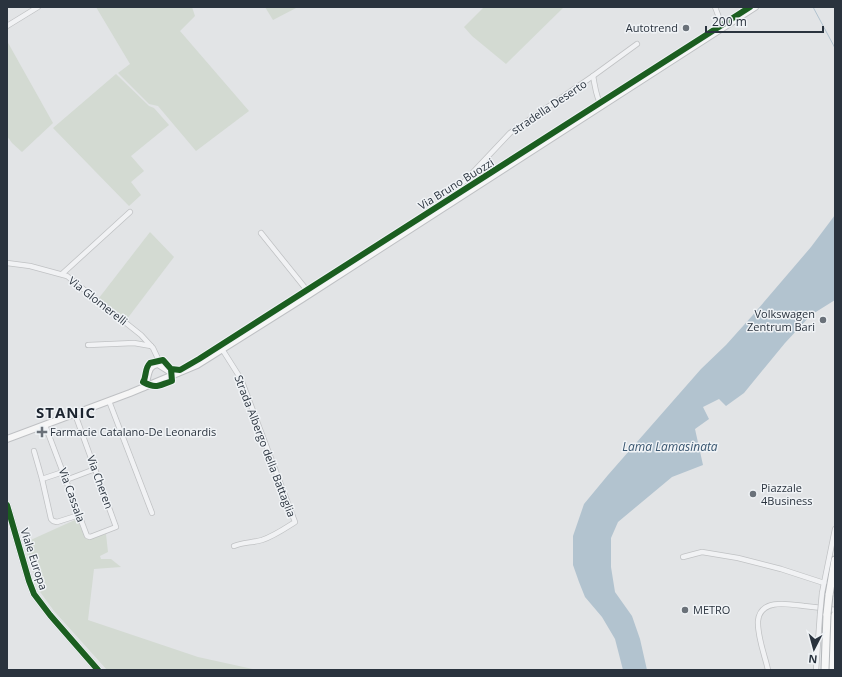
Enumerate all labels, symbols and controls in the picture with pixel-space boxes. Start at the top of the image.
scale bar [706,8,823,34]
text: 200 m [712,13,747,30]
place label: Autotrend [626,20,678,35]
marker: Autotrend [681,23,691,33]
street label: stradella Deserto [508,76,590,137]
street label: Via Bruno Buozzi [415,154,496,213]
street label: Via Glomerelli [66,273,131,328]
place label: Volkswagen Zentrum Bari [747,306,815,334]
marker: Volkswagen Zentrum Bari [818,315,828,325]
street label: Strada Albergo della Battaglia [231,373,300,519]
district label: STANIC [36,402,96,422]
place label: Farmacie Catalano-De Leonardis [50,424,216,439]
marker: Farmacie Catalano-De Leonardis [37,427,47,437]
water label: Lama Lamasinata [622,438,718,455]
street label: Via Cheren [84,453,117,511]
street label: Via Cassala [56,466,89,524]
place label: Piazzale 4Business [761,480,813,508]
marker: Piazzale 4Business [748,489,758,499]
street label: Viale Europa [17,526,52,592]
place label: METRO [693,602,730,617]
marker: METRO [680,605,690,615]
north arrow [794,629,834,669]
text: N [808,652,818,667]

